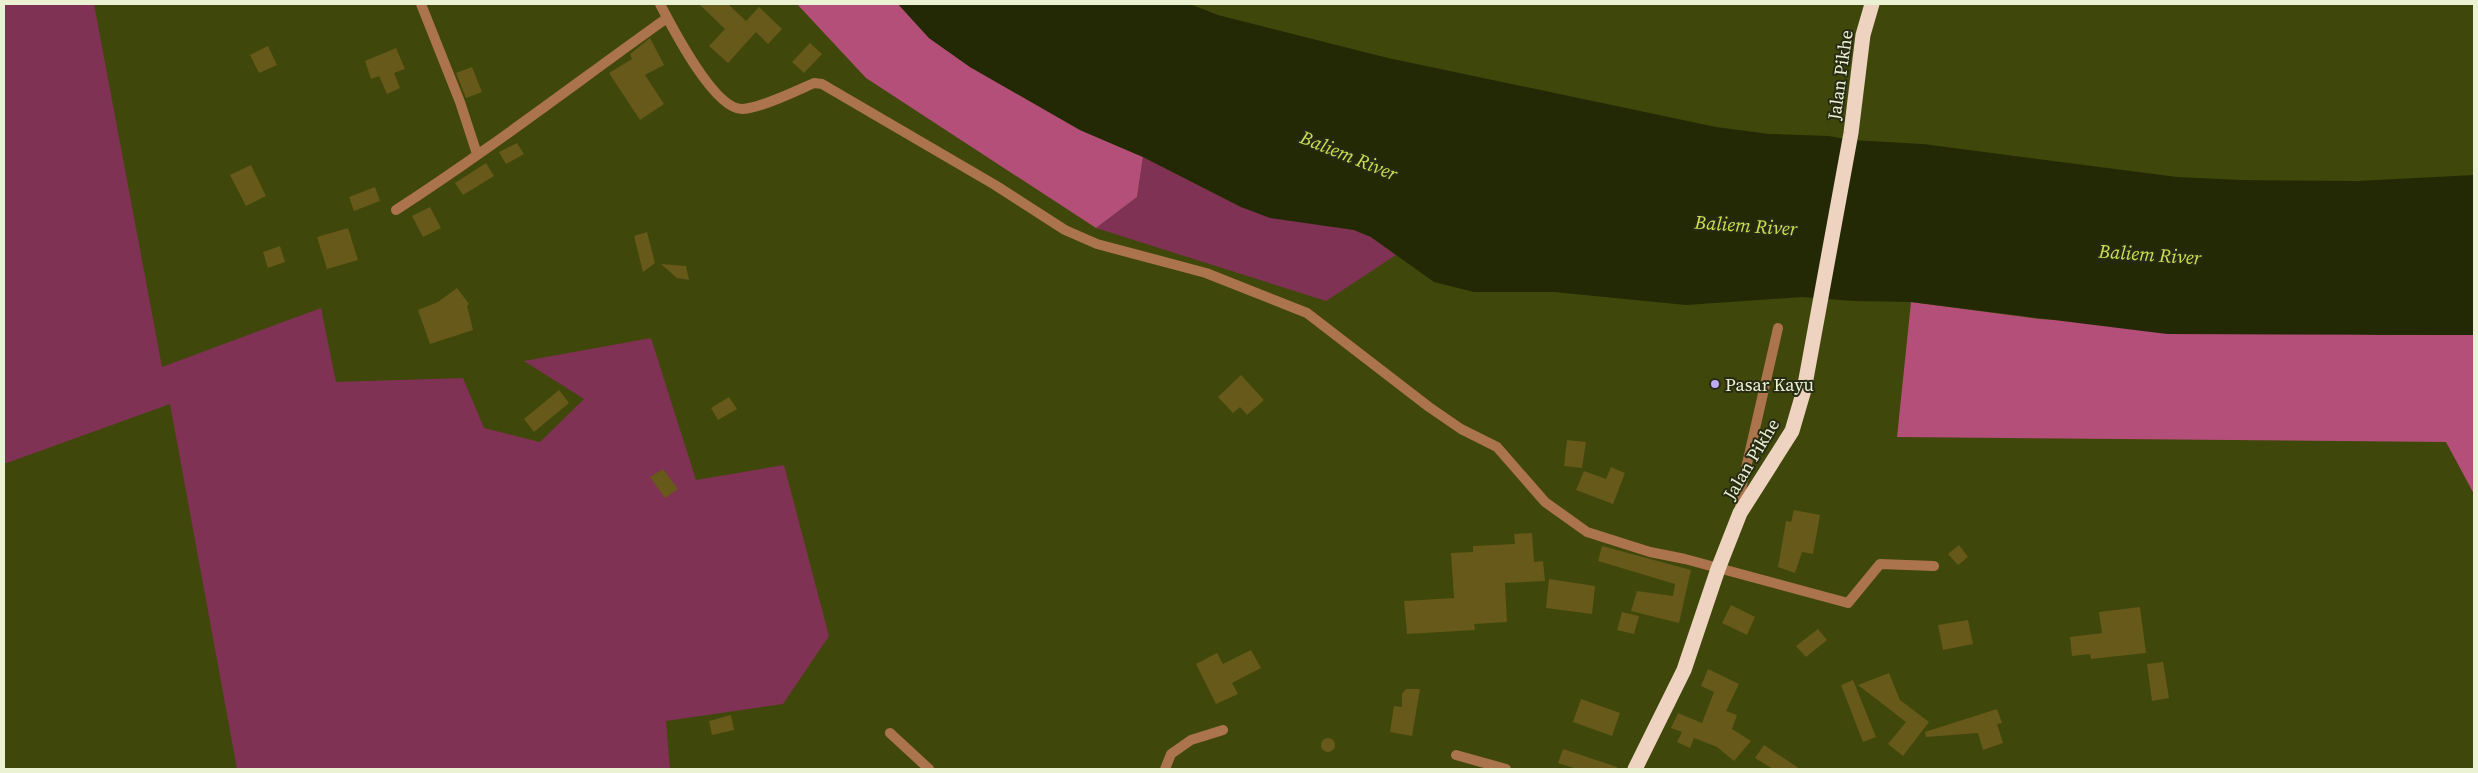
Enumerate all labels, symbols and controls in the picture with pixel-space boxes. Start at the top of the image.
street label: Jalan Pikhe [1821,28,1859,123]
water label: Baliem River [1296,123,1403,187]
water label: Baliem River [1693,208,1800,242]
water label: Baliem River [2097,237,2204,271]
place label: Pasar Kayu [1725,372,1814,397]
marker: Pasar Kayu [1709,378,1721,390]
street label: Jalan Pikhe [1716,414,1785,505]

